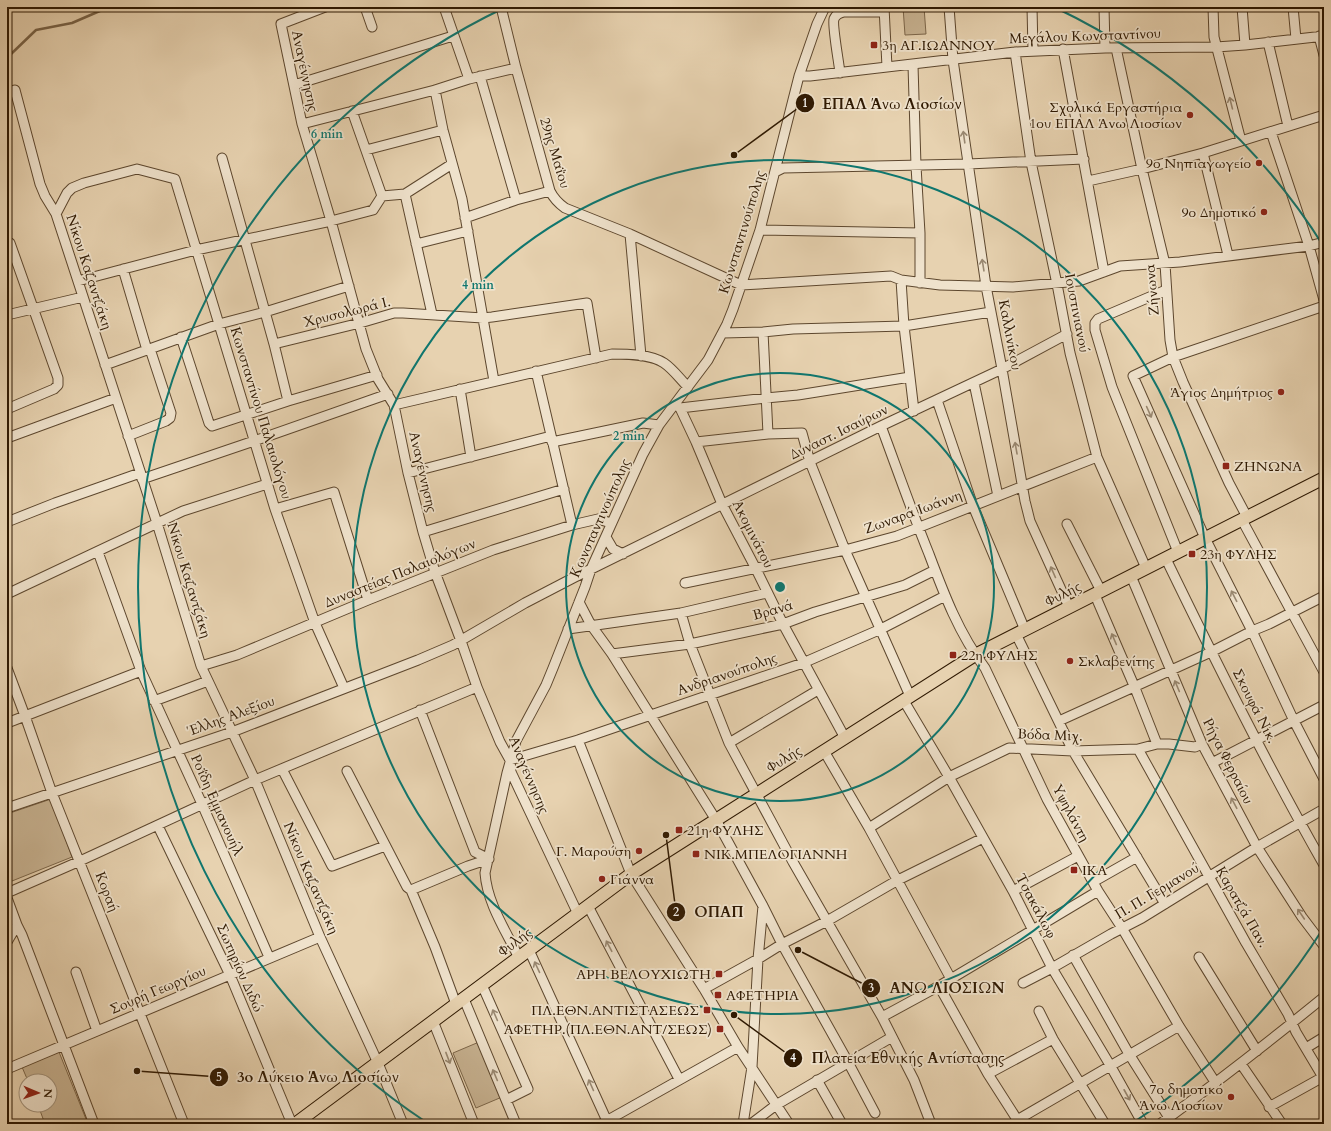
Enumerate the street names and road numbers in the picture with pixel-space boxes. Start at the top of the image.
street label: Μεγάλου Κωνσταντίνου [1009,24,1161,48]
street label: Αναγέννησης [287,29,323,113]
street label: 29ης Μαΐου [535,115,575,191]
street label: Κωνσταντινούπολης [714,168,770,296]
street label: Νίκου Καζαντζάκη [61,212,117,332]
street label: Ζήνωνα [1140,263,1164,316]
street label: Ιουστινιανού [1060,272,1094,354]
street label: Χρυσολωρά Ι. [302,292,392,332]
street label: Καλλινίκου [994,298,1026,372]
street label: Κωνσταντίνου Παλαιολόγου [226,325,296,501]
street label: Δυναστ. Ισαύρων [787,400,891,464]
street label: Αναγέννησης [404,430,442,514]
street label: Κωνσταντινούπολης [565,456,635,580]
street label: Ζωναρά Ιωάννη [862,486,964,538]
street label: Ακομινάτου [728,497,778,571]
street label: Νίκου Καζαντζάκη [162,520,216,640]
street label: Δυναστείας Παλαιολόγων [322,534,478,612]
street label: Φυλής [1042,577,1084,611]
street label: Βρανά [750,595,796,625]
street label: Ανδριανούπολης [674,648,780,700]
street label: Σκουφά Νικ. [1228,666,1282,746]
street label: Έλλης Αλεξίου [184,691,277,741]
street label: Ρήγα Φερραίου [1198,715,1258,807]
street label: Βόδα Μιχ. [1017,724,1083,746]
street label: Αναγέννησης [504,733,554,817]
street label: Φυλής [763,741,805,777]
street label: Ροΐδη Εμμανουήλ [186,751,248,859]
street label: Υψηλάντη [1048,781,1094,845]
street label: Νίκου Καζαντζάκη [279,819,343,937]
street label: Π. Π. Γερμανού [1111,858,1203,924]
street label: Καρατζά Παν. [1211,863,1273,951]
street label: Κοραή [91,869,123,915]
street label: Τσακάλωφ [1011,870,1061,942]
street label: Σωτηρίου Διδώ [212,921,268,1015]
street label: Φυλής [494,923,536,961]
street label: Σουρή Γεωργίου [107,961,209,1019]

